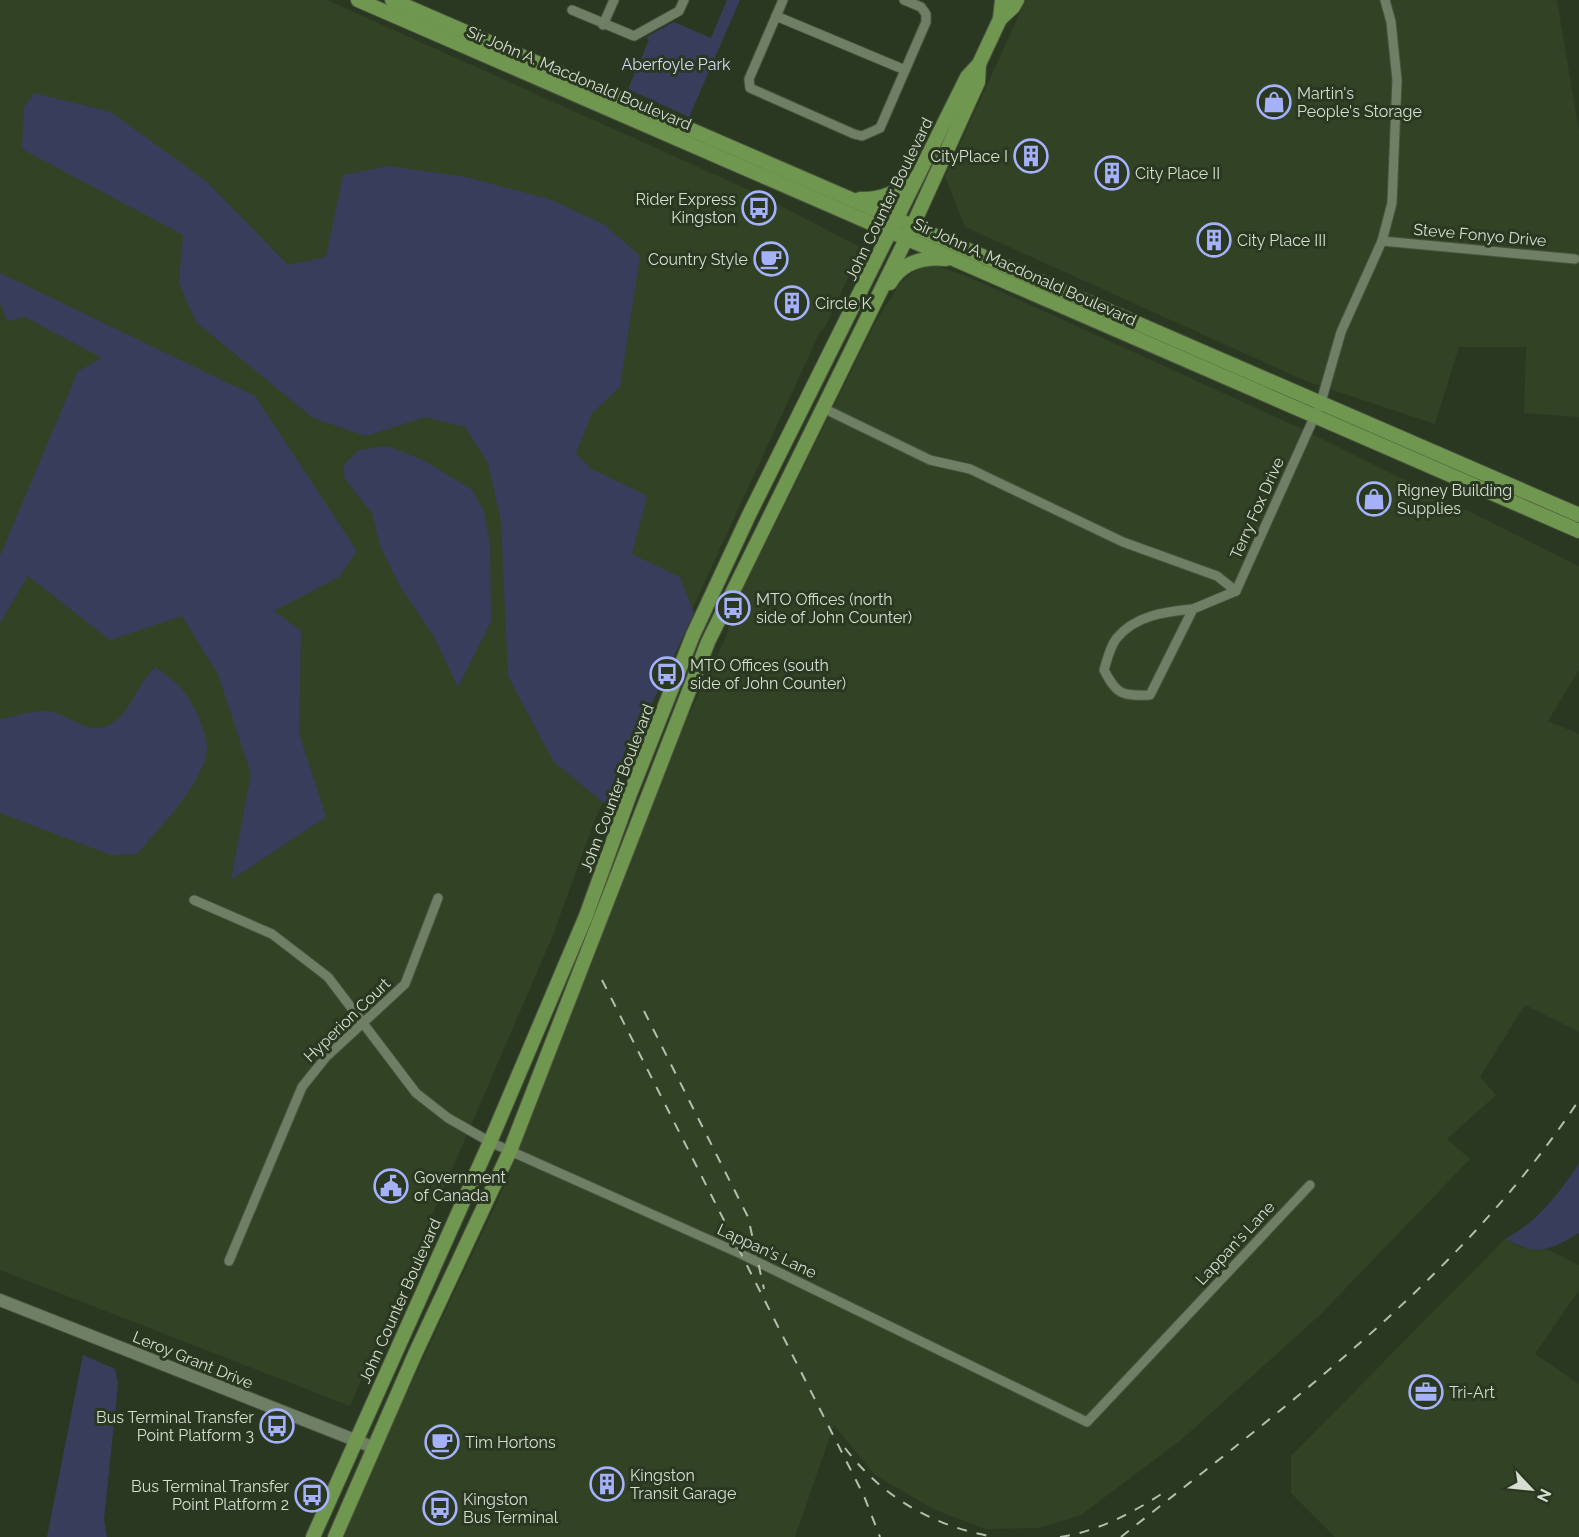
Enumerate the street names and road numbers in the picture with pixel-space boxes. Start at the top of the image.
street label: Sir John A. Macdonald Boulevard [464,22,694,134]
street label: John Counter Boulevard [841,115,937,283]
street label: Sir John A. Macdonald Boulevard [911,214,1140,330]
street label: Steve Fonyo Drive [1413,220,1547,250]
street label: Terry Fox Drive [1226,454,1288,562]
street label: John Counter Boulevard [576,701,658,875]
street label: Hyperion Court [300,974,395,1066]
street label: Lappan's Lane [1191,1197,1279,1289]
street label: John Counter Boulevard [355,1216,445,1386]
street label: Lappan's Lane [714,1220,820,1282]
street label: Leroy Grant Drive [130,1327,256,1393]

